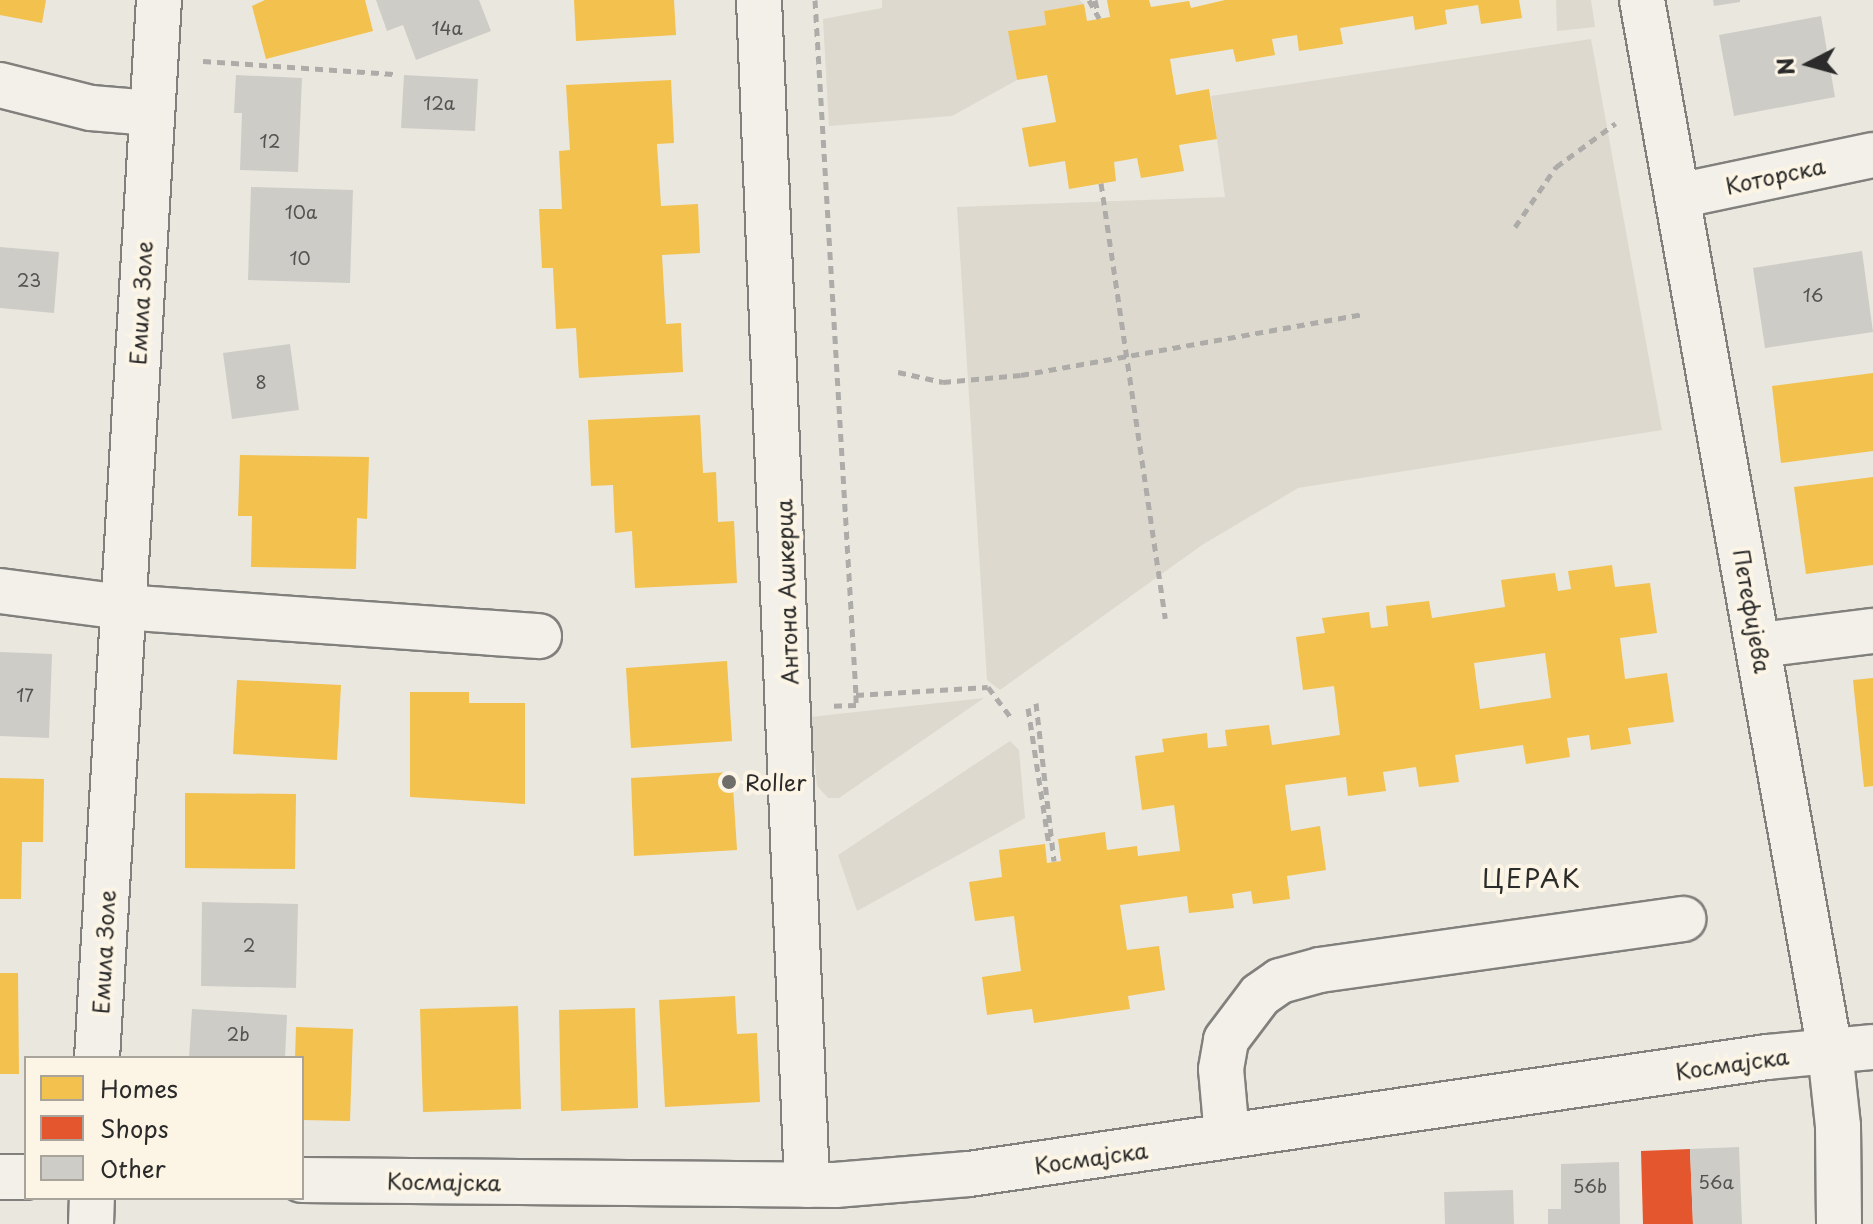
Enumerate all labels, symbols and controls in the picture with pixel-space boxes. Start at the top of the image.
house number: 14a [431,17,463,39]
north arrow [1769,24,1849,104]
text: N [1767,56,1802,77]
house number: 12a [423,92,455,114]
house number: 12 [260,130,280,152]
street label: Которска [1723,152,1827,198]
house number: 10a [285,201,317,223]
street label: Емила Золе [124,239,156,367]
house number: 10 [289,247,311,269]
house number: 23 [17,269,41,291]
house number: 16 [1803,284,1823,306]
house number: 8 [255,371,267,393]
street label: Антона Ашкерца [770,498,802,686]
street label: Петефијева [1729,547,1777,675]
house number: 17 [16,684,34,706]
place label: Roller [745,769,807,795]
marker: Roller [720,773,738,791]
district label: ЦЕРАК [1484,862,1580,894]
street label: Емила Золе [87,888,119,1016]
house number: 2 [243,934,255,956]
house number: 2b [226,1023,250,1045]
street label: Космајска [1674,1042,1790,1084]
legend [24,1056,304,1200]
text: Homes [100,1070,178,1106]
text: Shops [100,1110,169,1146]
street label: Космајска [1033,1136,1149,1178]
text: Other [100,1150,166,1186]
street label: Космајска [387,1167,501,1195]
house number: 56a [1698,1171,1734,1193]
house number: 56b [1573,1175,1607,1197]

